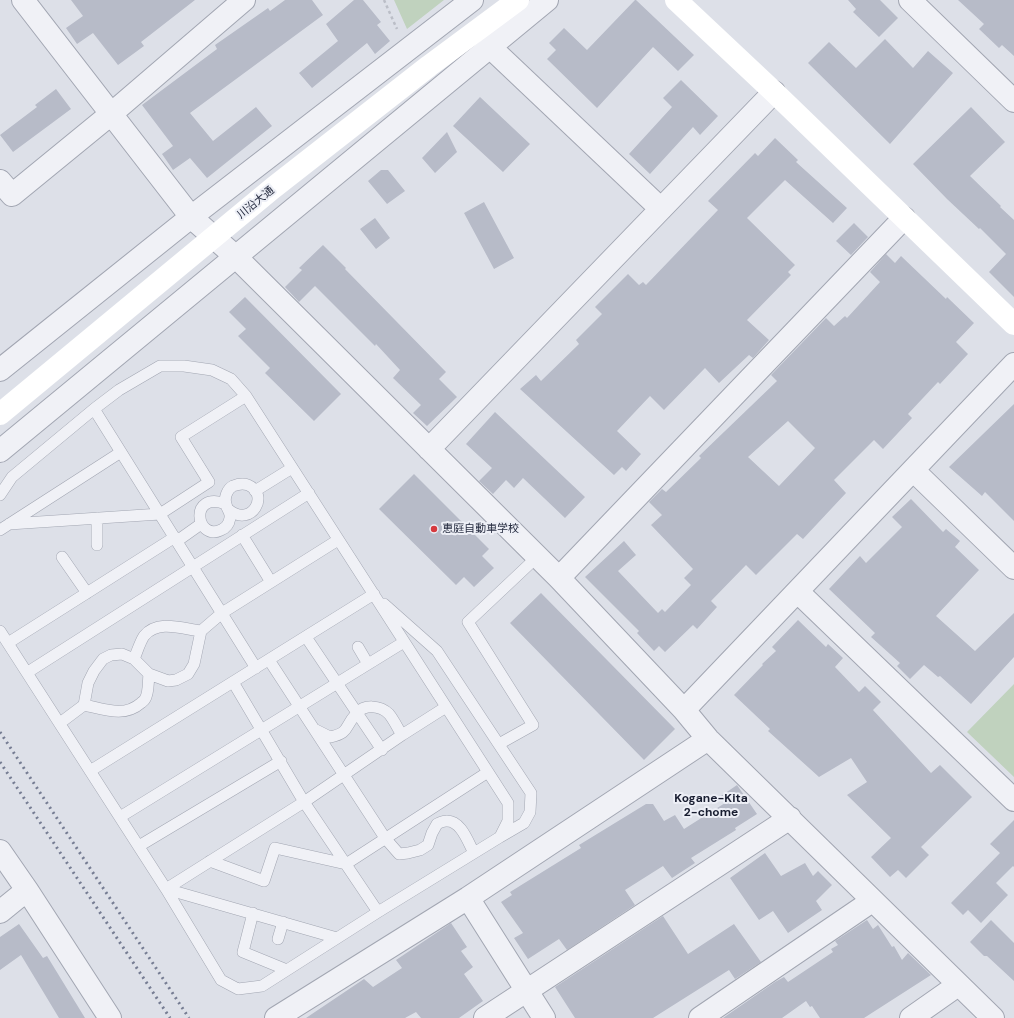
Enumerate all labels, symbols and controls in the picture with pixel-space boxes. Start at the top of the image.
street label: 川沿大通 [235,184,277,222]
place label: 恵庭自動車学校 [442,522,519,536]
marker: 恵庭自動車学校 [429,524,439,534]
district label: Kogane-Kita 2-chome [674,792,748,820]

